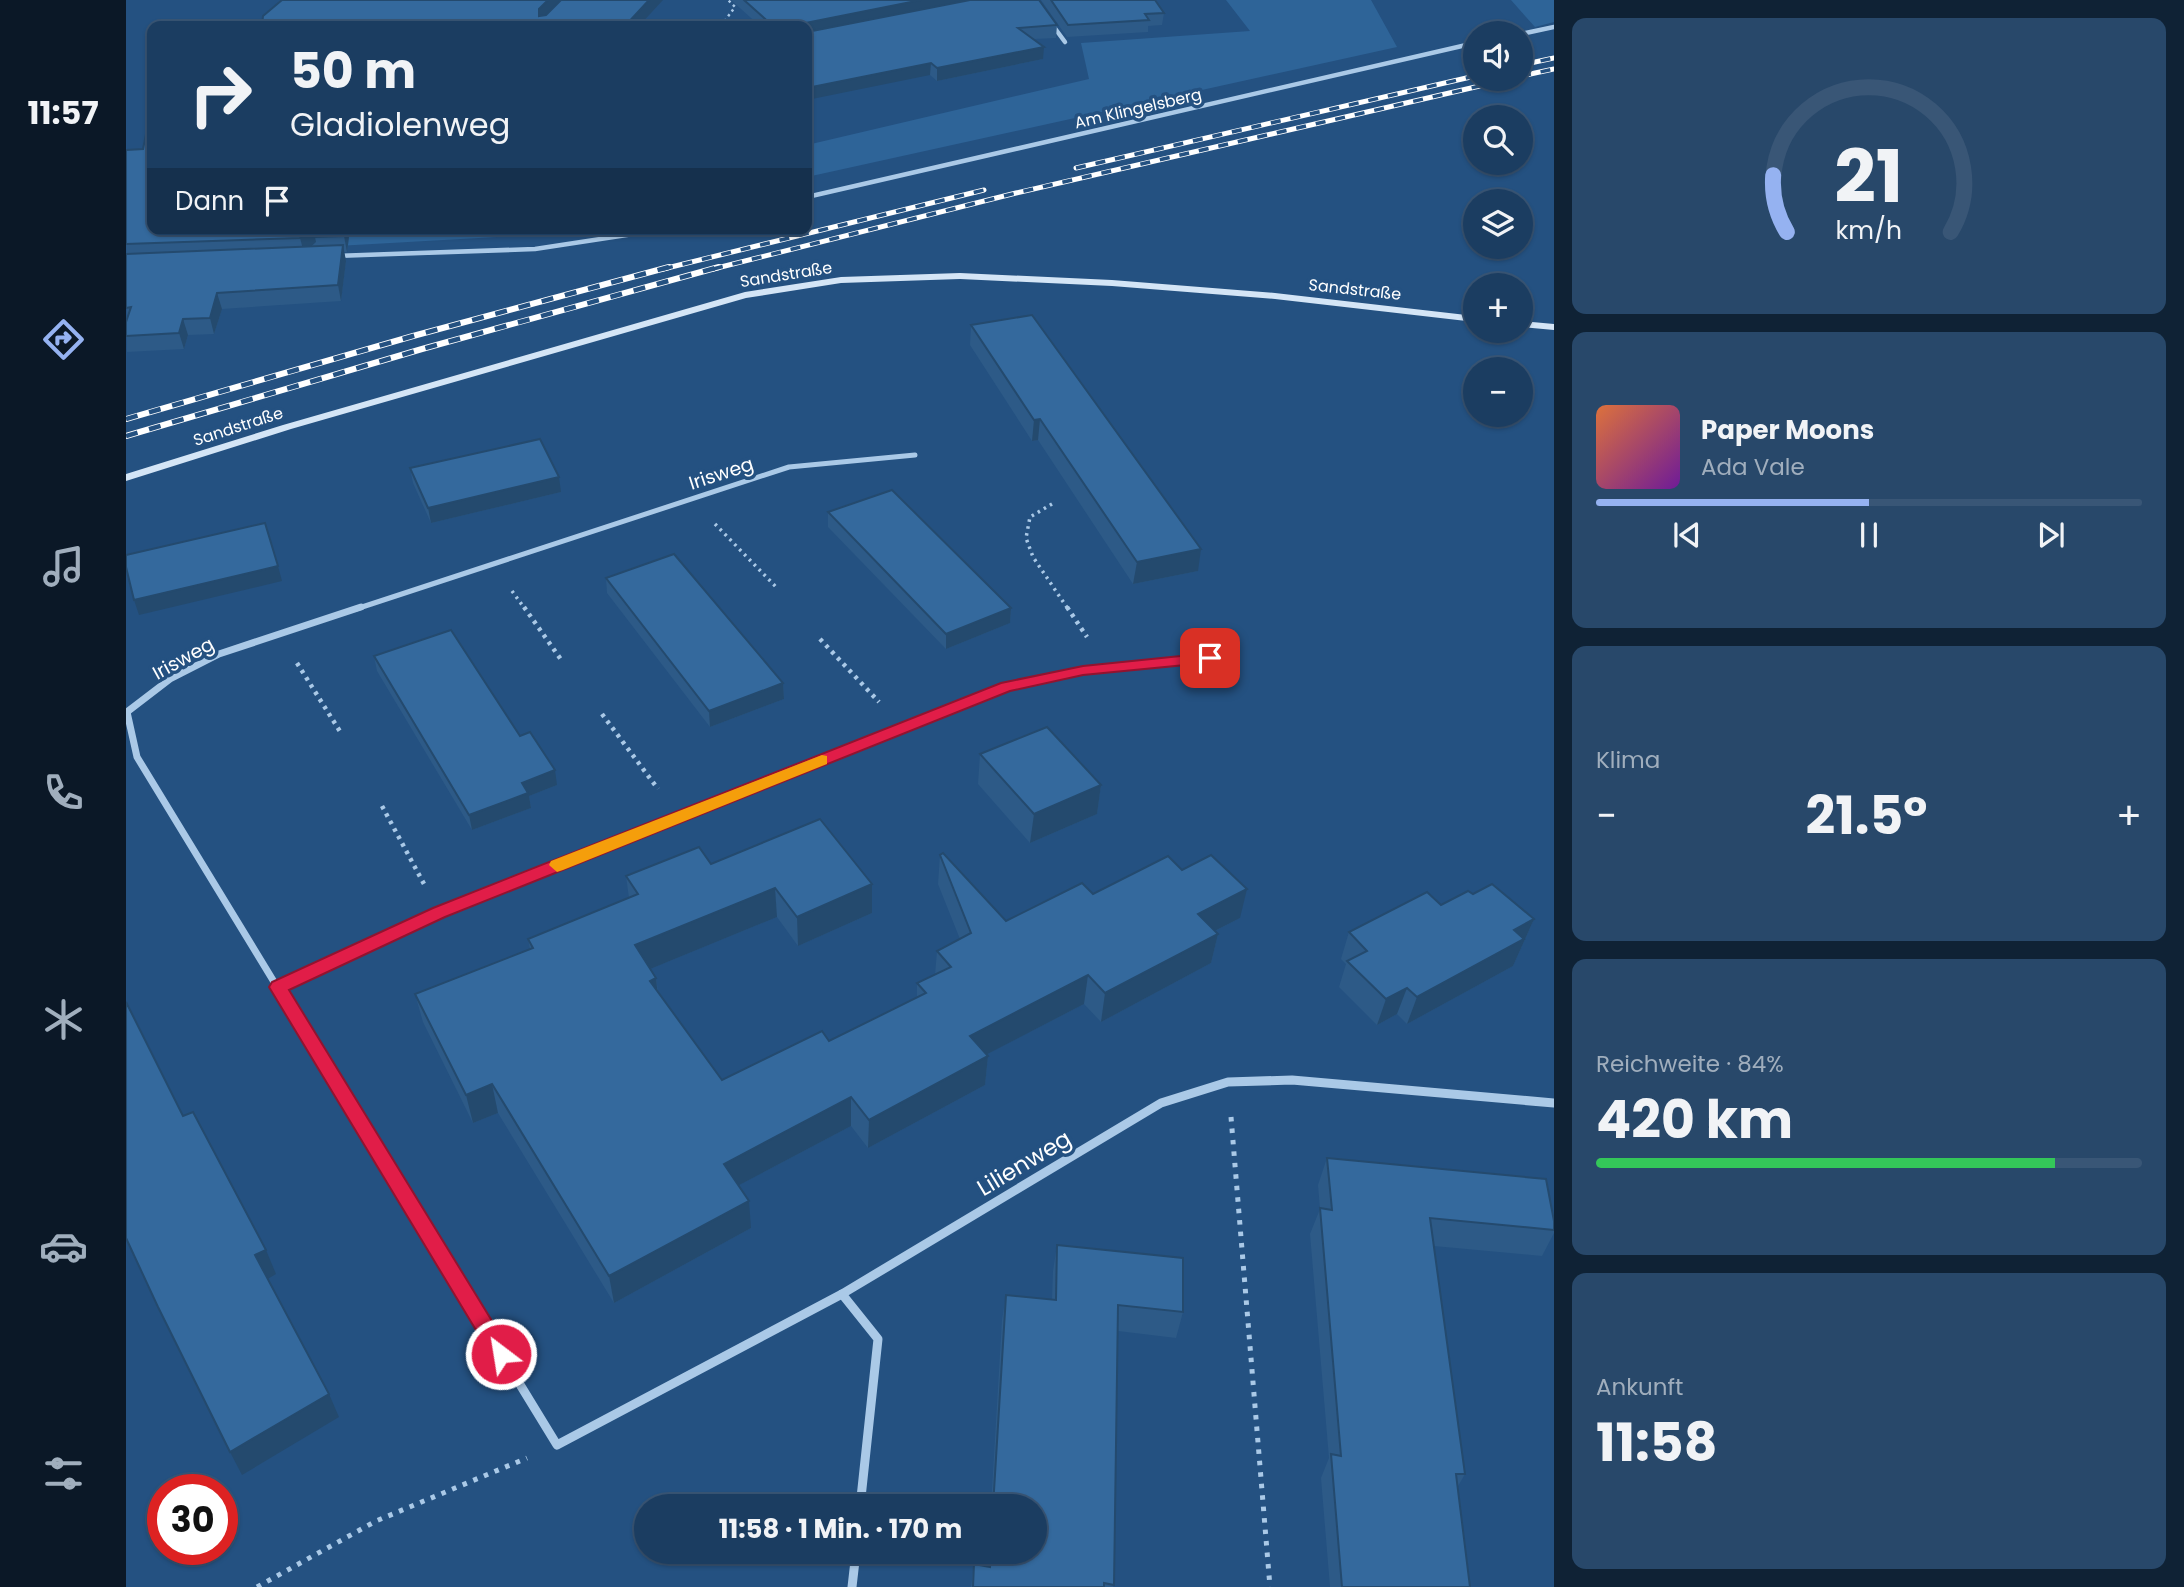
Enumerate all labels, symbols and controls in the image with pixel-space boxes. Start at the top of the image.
map controls [1463,21,1533,427]
button: sound [1463,21,1533,91]
text: 50 m [290,37,416,105]
icon: right [175,49,266,140]
street label: Am Klingelsberg [1072,83,1204,134]
text: 11:57 [27,90,99,135]
text: Gladiolenweg [290,102,510,147]
button: search [1463,105,1533,175]
text: 21 [1835,126,1903,227]
icon: arrive [258,182,296,220]
text: Dann [175,183,244,219]
button: layers [1463,189,1533,259]
text: km/h [1836,213,1902,248]
street label: Sandstraße [738,256,834,293]
street label: Sandstraße [1307,273,1402,306]
button: + [1463,273,1533,343]
icon: directions [39,315,88,364]
button: − [1463,357,1533,427]
street label: Sandstraße [190,401,286,452]
text: Paper Moons [1701,412,1874,448]
street label: Irisweg [685,450,757,497]
text: Ada Vale [1701,451,1805,483]
icon: previous [1668,516,1706,554]
icon: pause [1850,516,1888,554]
icon: next [2032,516,2070,554]
icon: music [39,542,88,591]
pin [1180,628,1240,688]
street label: Irisweg [148,630,219,686]
icon: arrive [1191,639,1229,677]
text: Klima [1596,744,1660,776]
icon: phone [39,768,88,817]
text: 21.5° [1806,779,1927,852]
text: − [1596,789,1617,842]
text: + [2116,789,2142,842]
icon: climate [39,995,88,1044]
text: Reichweite · 84% [1596,1048,1784,1080]
text: 420 km [1596,1083,1793,1156]
street label: Lilienweg [971,1122,1077,1204]
icon: car [39,1222,88,1271]
position arrow [464,1317,538,1391]
text: Ankunft [1596,1371,1683,1403]
text: 11:58 [1596,1406,1717,1479]
icon: filters [39,1449,88,1498]
speed limit sign: 30 [147,1474,238,1565]
text: 11:58 · 1 Min. · 170 m [719,1511,962,1547]

